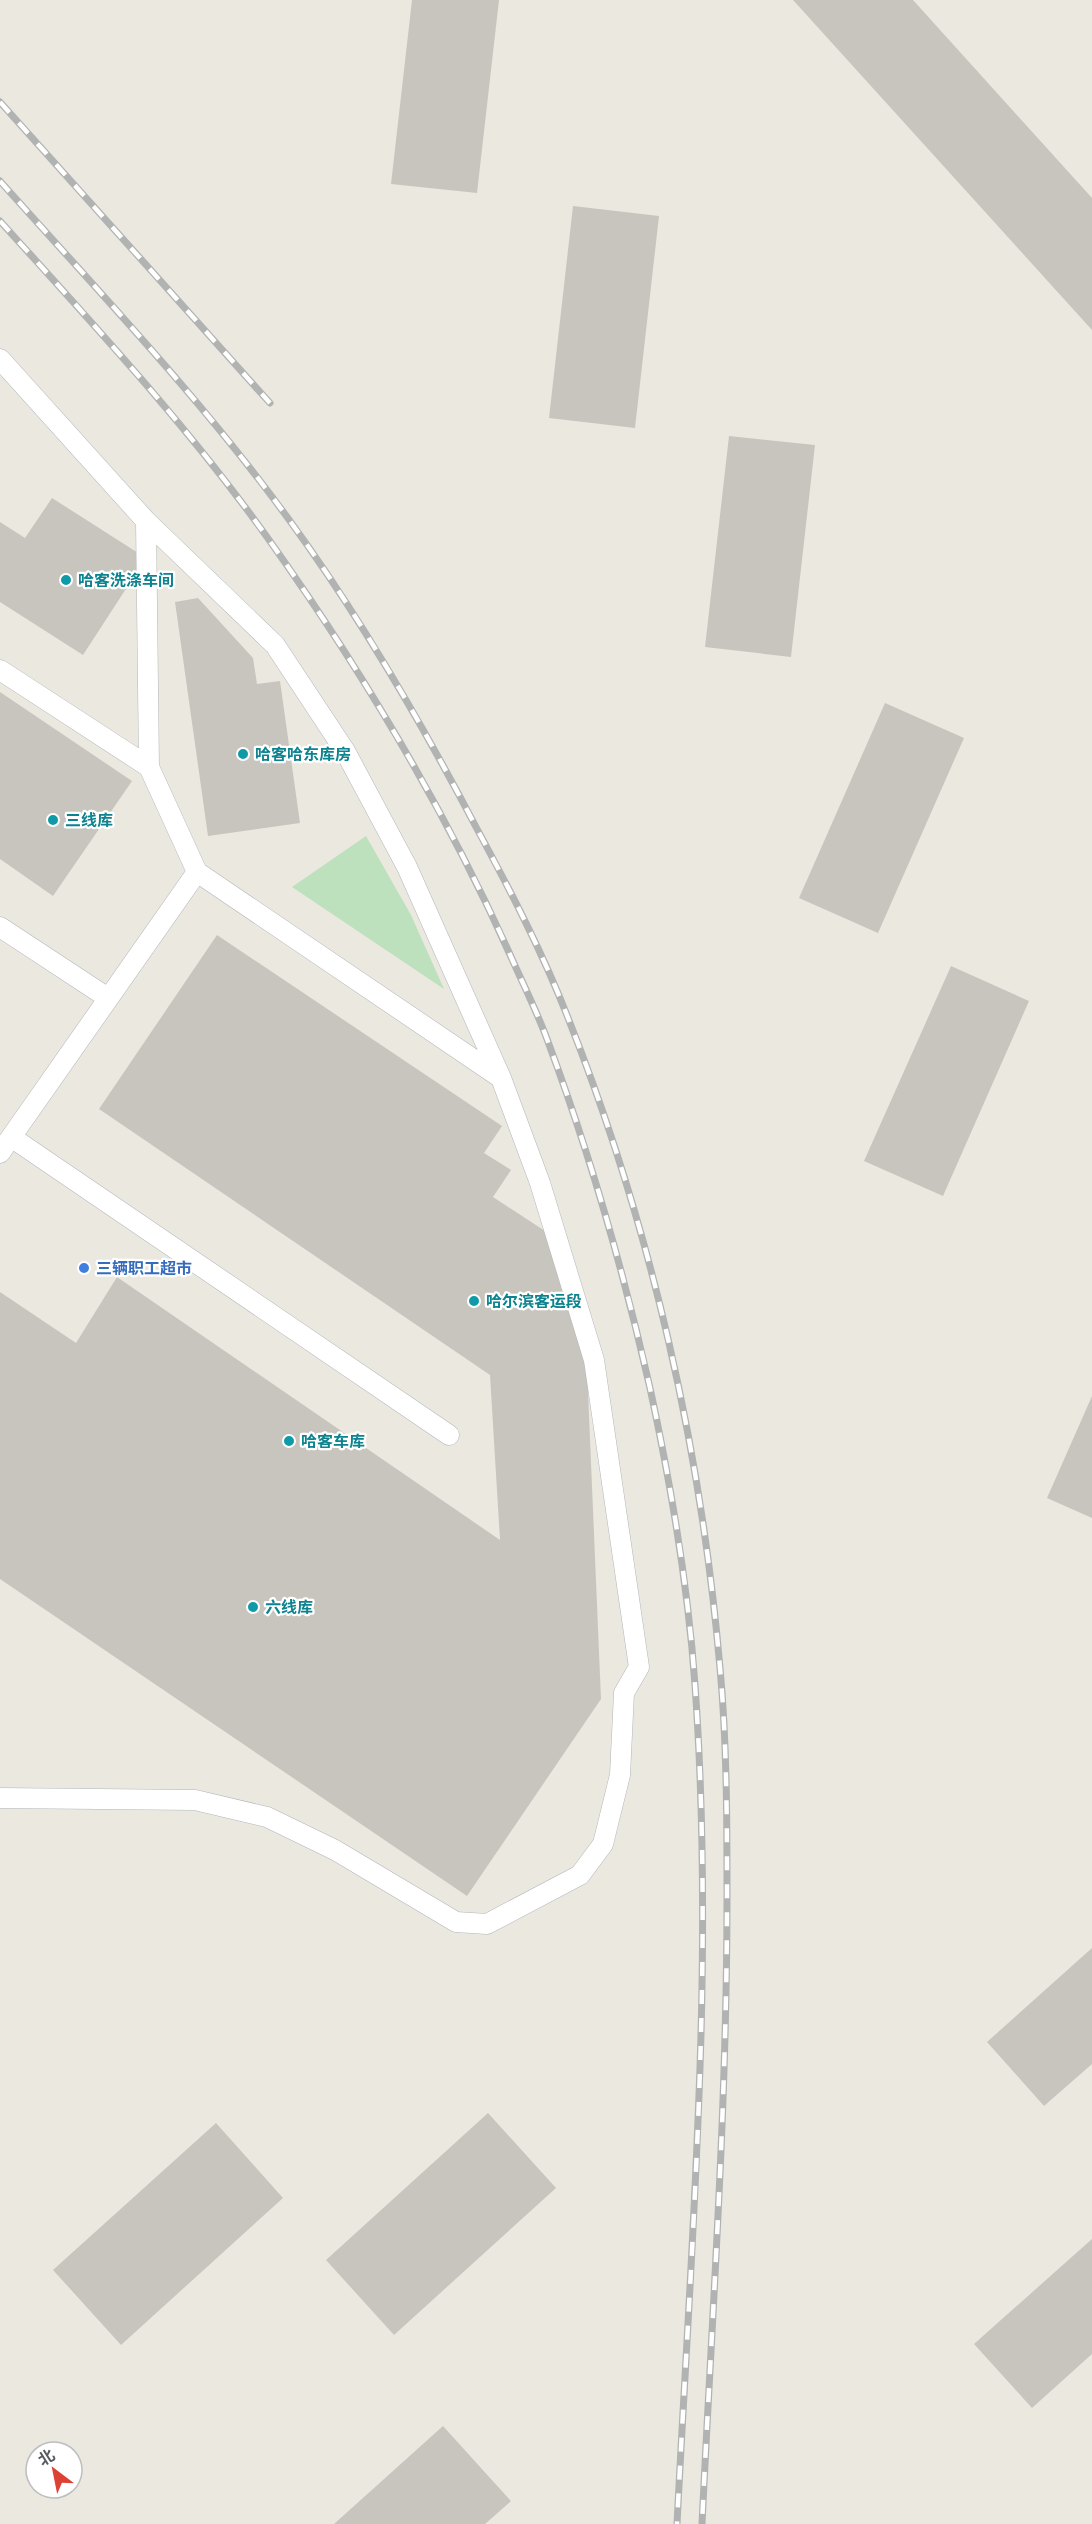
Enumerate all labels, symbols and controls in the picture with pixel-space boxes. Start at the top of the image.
place label: 哈客洗涤车间 [78,572,174,589]
marker: 哈客洗涤车间 [59,573,73,587]
place label: 哈客哈东库房 [255,746,351,763]
marker: 哈客哈东库房 [236,747,250,761]
place label: 三线库 [65,812,113,829]
marker: 三线库 [46,813,60,827]
place label: 三辆职工超市 [96,1260,192,1277]
marker: 三辆职工超市 [77,1261,91,1275]
place label: 哈尔滨客运段 [486,1293,582,1310]
marker: 哈尔滨客运段 [467,1294,481,1308]
place label: 哈客车库 [301,1433,365,1450]
marker: 哈客车库 [282,1434,296,1448]
place label: 六线库 [265,1599,313,1616]
marker: 六线库 [246,1600,260,1614]
north arrow [24,2440,84,2500]
text: 北 [35,2446,58,2469]

